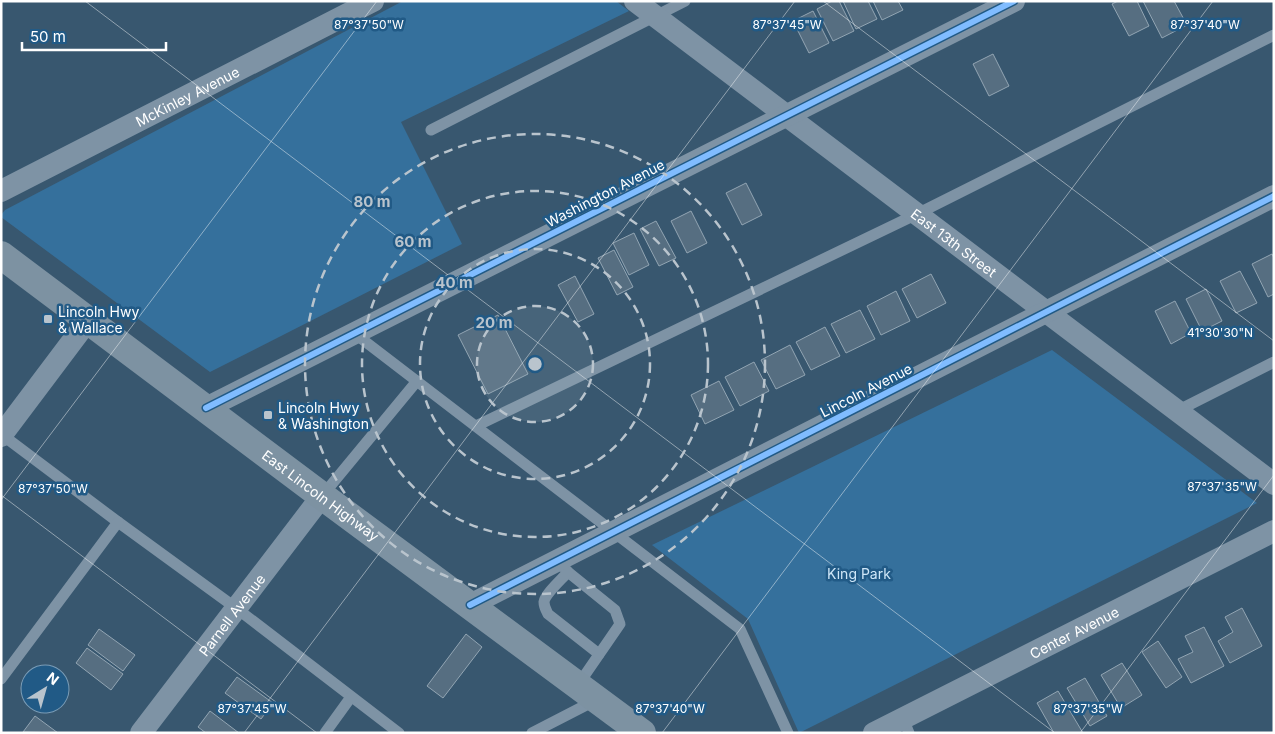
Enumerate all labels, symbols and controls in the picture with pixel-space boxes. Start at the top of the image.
text: 87°37'50"W [334,17,404,32]
text: 87°37'45"W [752,17,822,32]
text: 87°37'40"W [1170,17,1240,32]
scale bar [22,20,166,52]
text: 50 m [30,27,66,46]
street label: McKinley Avenue [132,62,242,129]
street label: Washington Avenue [543,156,667,230]
text: 80 m [353,192,391,211]
street label: East 13th Street [908,204,1001,280]
text: 60 m [394,232,432,251]
text: 40 m [435,273,473,292]
place label: Lincoln Hwy & Wallace [58,303,139,336]
marker: Lincoln Hwy & Wallace [42,313,54,325]
text: 20 m [476,313,512,332]
text: 41°30'30"N [1187,325,1253,340]
centre of rings [526,355,544,373]
street label: Lincoln Avenue [817,360,915,420]
place label: Lincoln Hwy & Washington [278,399,369,432]
marker: Lincoln Hwy & Washington [262,409,274,421]
street label: East Lincoln Highway [259,446,383,544]
text: 87°37'35"W [1187,479,1257,494]
text: 87°37'50"W [18,481,88,496]
park label: King Park [827,565,891,582]
street label: Parnell Avenue [195,570,268,659]
street label: Center Avenue [1026,602,1121,662]
north arrow [20,664,70,714]
text: N [44,668,63,688]
text: 87°37'45"W [217,701,287,716]
text: 87°37'40"W [635,701,705,716]
text: 87°37'35"W [1053,701,1123,716]

